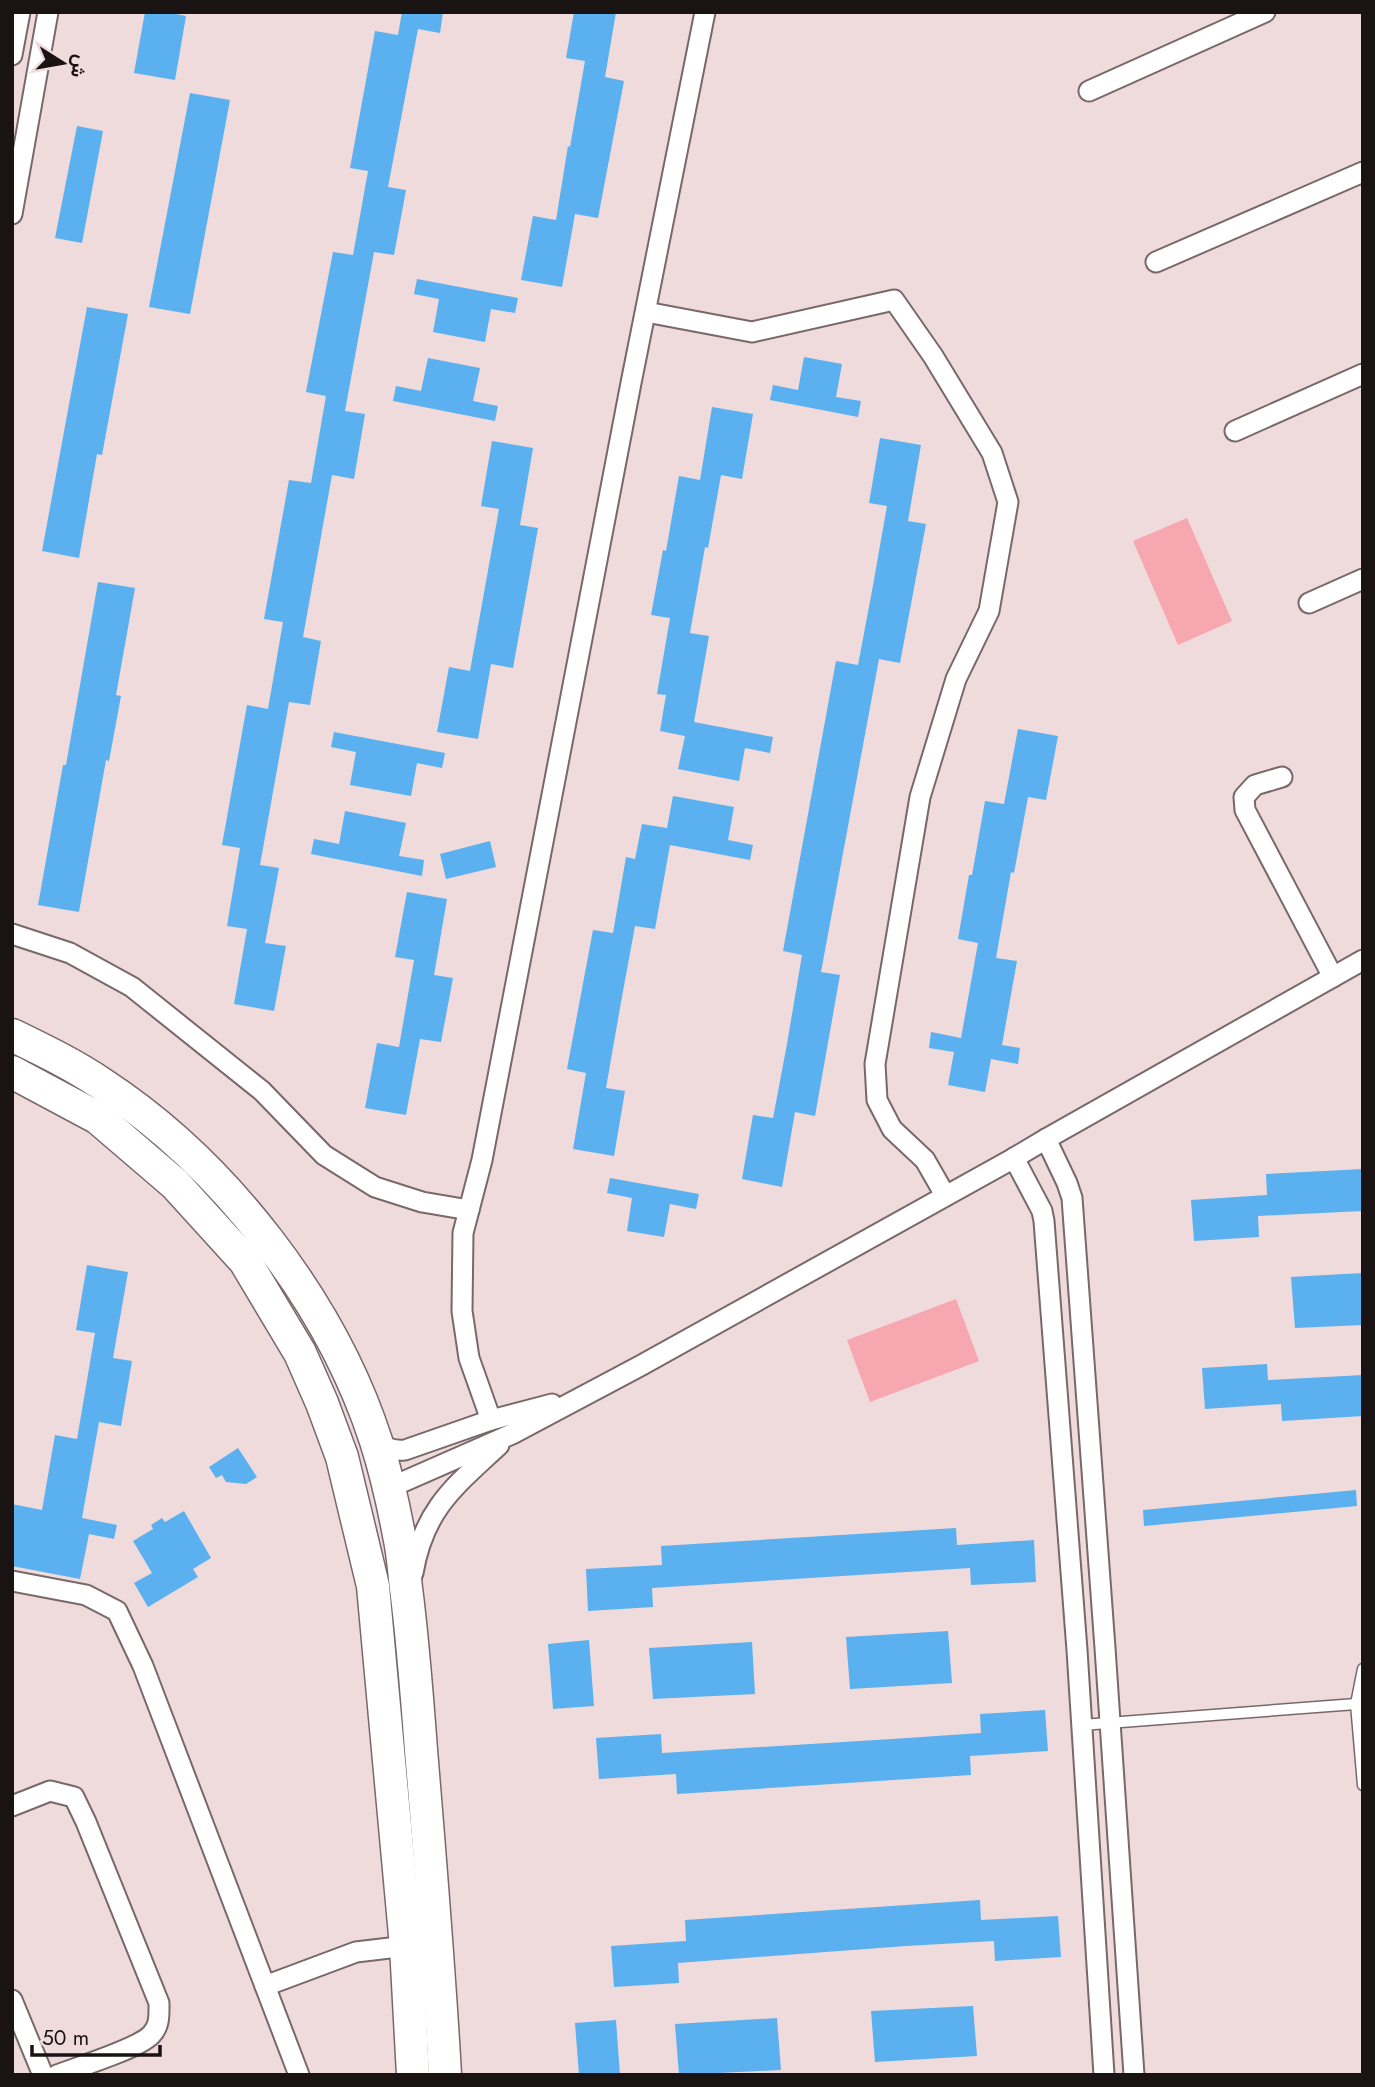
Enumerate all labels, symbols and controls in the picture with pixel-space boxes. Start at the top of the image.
north arrow [28,28,98,98]
text: ش [64,52,95,80]
scale bar [32,2014,159,2058]
text: 50 m [42,2023,89,2053]

